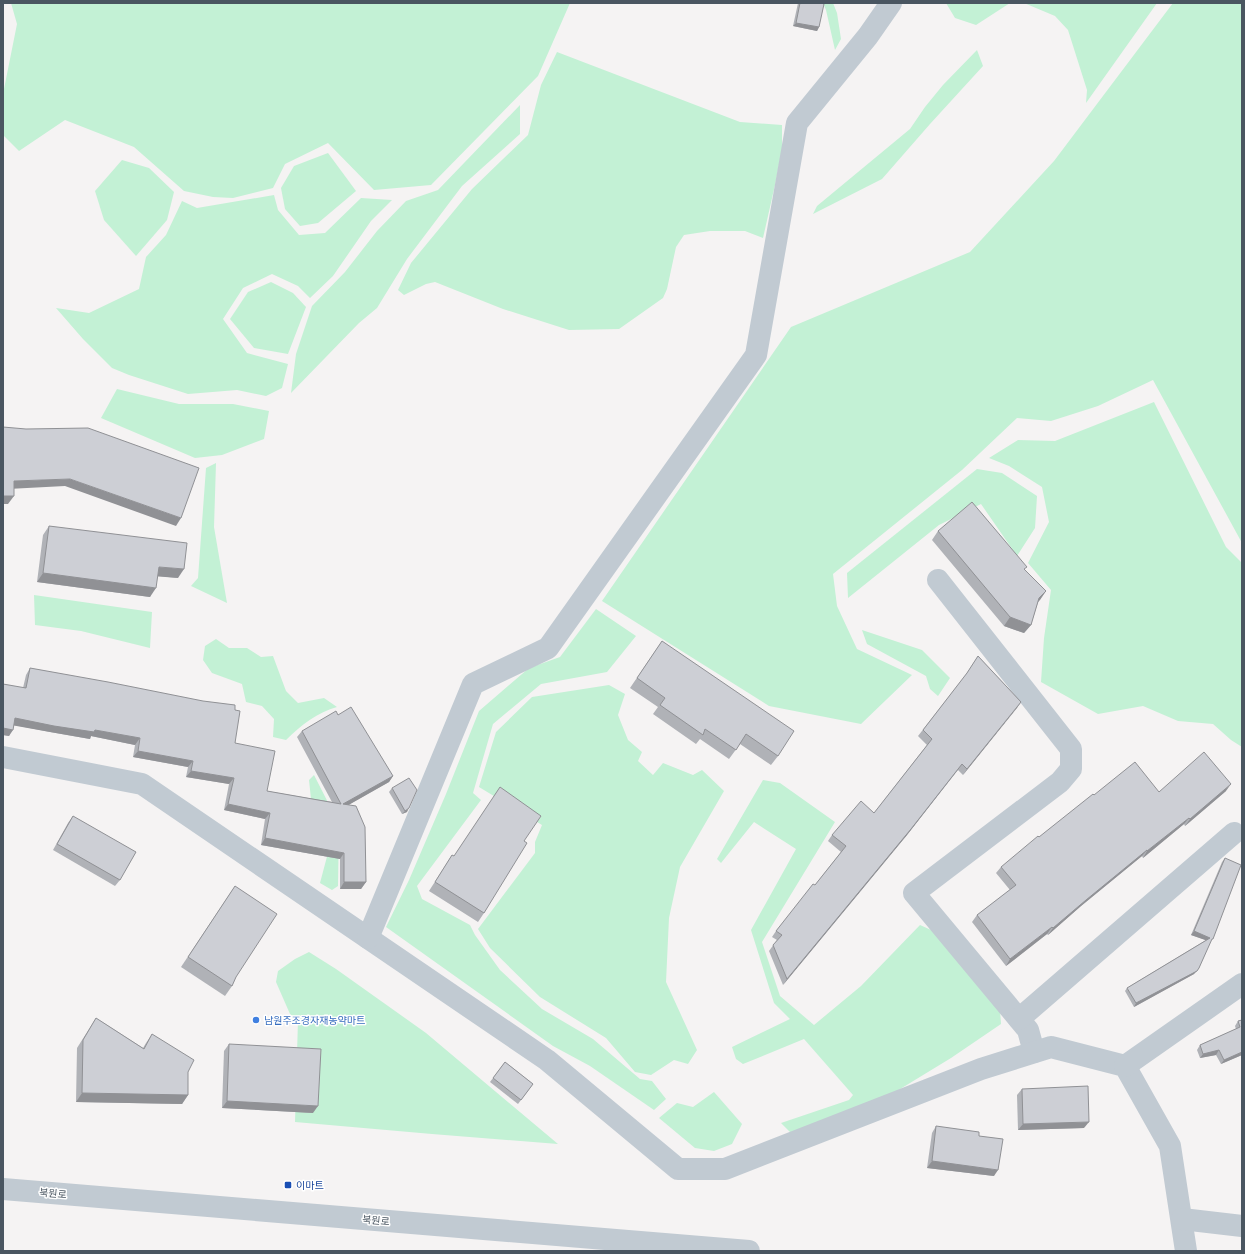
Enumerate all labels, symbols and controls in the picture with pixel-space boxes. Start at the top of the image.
place label: 남원주조경자재농약마트 [264,1014,365,1027]
marker: 남원주조경자재농약마트 [251,1015,261,1025]
place label: 이마트 [296,1179,324,1192]
marker: 이마트 [283,1180,293,1190]
street label: 북원로 [39,1186,67,1201]
street label: 북원로 [362,1213,390,1228]

